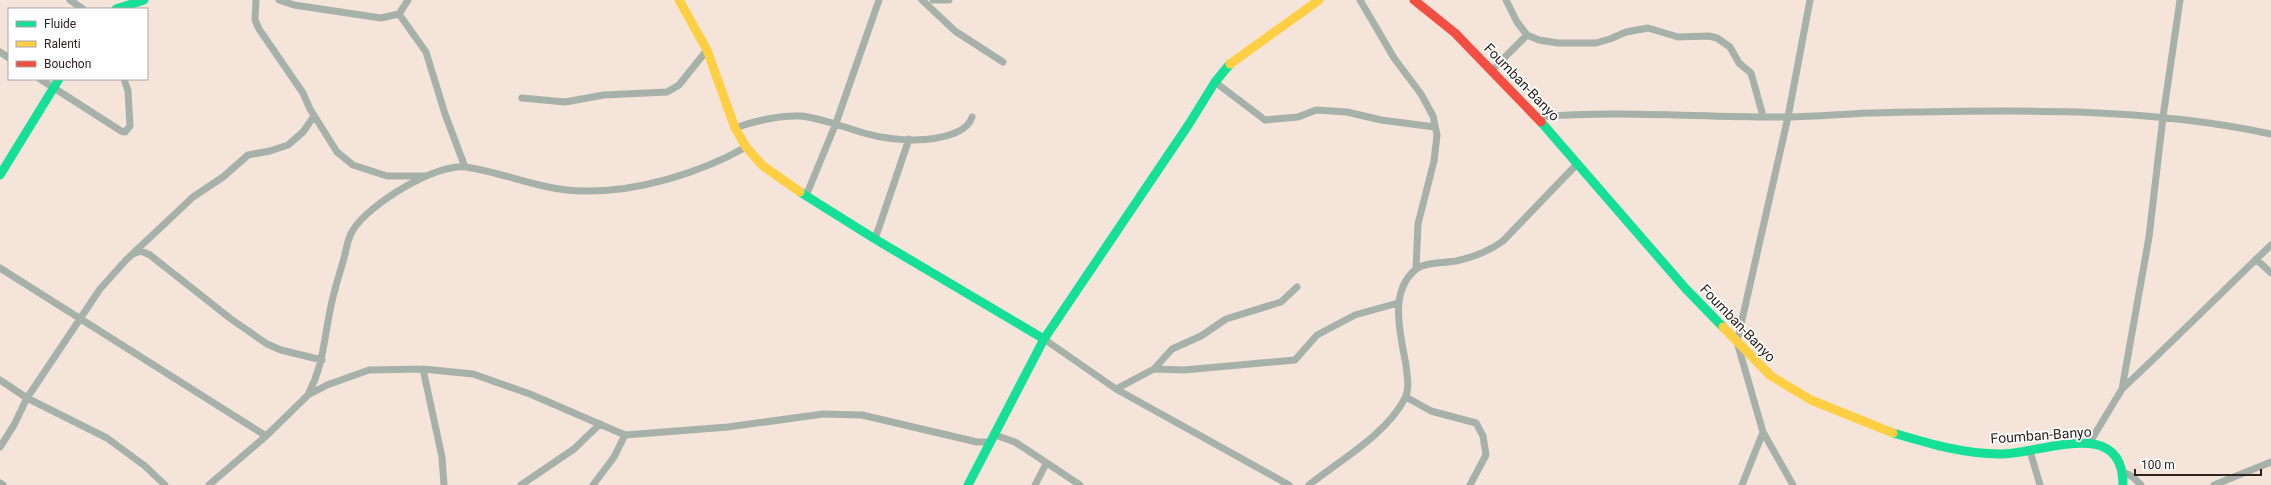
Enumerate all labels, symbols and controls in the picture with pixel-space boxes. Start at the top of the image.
legend [8,8,148,80]
text: Fluide [44,17,76,31]
text: Ralenti [44,37,81,51]
street label: Foumban-Banyo [1481,40,1563,124]
text: Bouchon [44,57,91,71]
street label: Foumban-Banyo [1697,281,1779,365]
street label: Foumban-Banyo [1990,423,2092,447]
scale bar [2135,451,2261,477]
text: 100 m [2141,458,2175,472]

